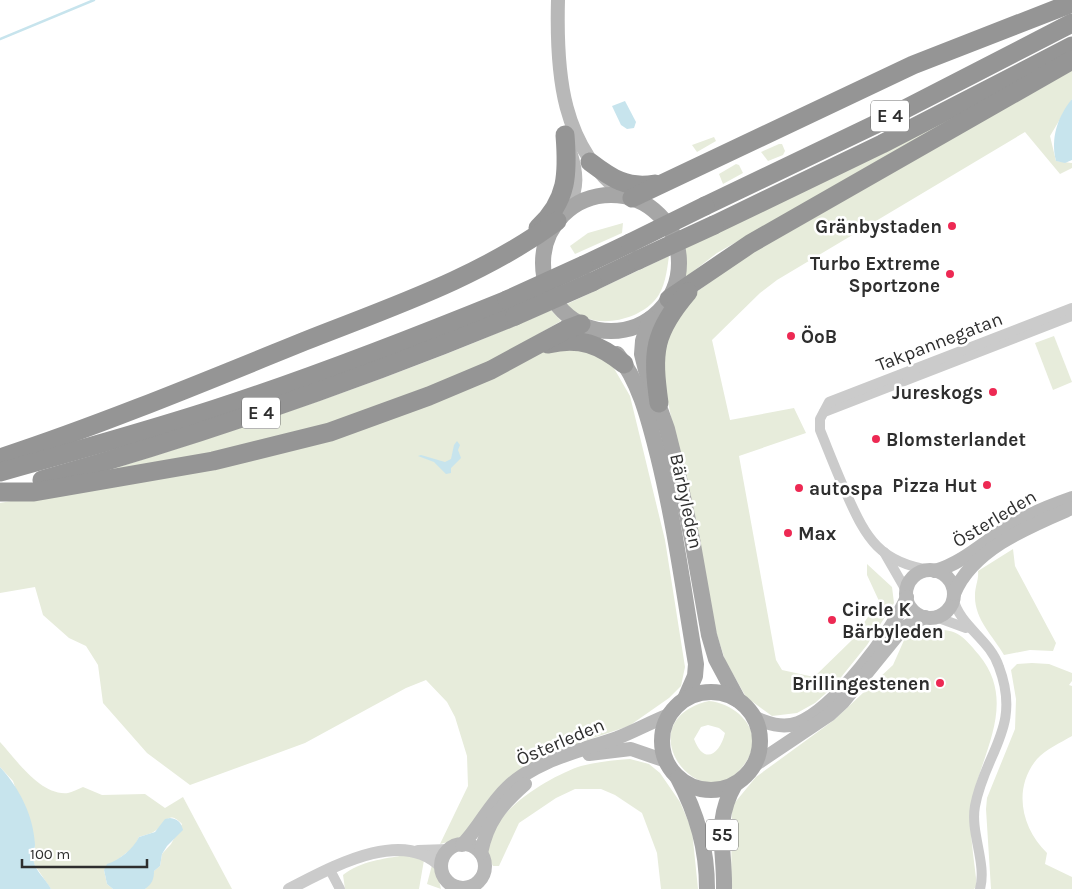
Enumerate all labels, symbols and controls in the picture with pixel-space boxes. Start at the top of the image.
road number: E 4 [871,100,909,132]
place label: Gränbystaden [815,216,942,238]
marker: Gränbystaden [946,220,958,232]
place label: Turbo Extreme Sportzone [810,253,940,297]
marker: Turbo Extreme Sportzone [944,268,956,280]
street label: Takpannegatan [873,308,1006,376]
place label: ÖoB [801,325,837,348]
marker: ÖoB [785,330,797,342]
place label: Jureskogs [892,382,983,404]
marker: Jureskogs [987,386,999,398]
road number: E 4 [242,398,280,428]
place label: Blomsterlandet [886,429,1026,451]
marker: Blomsterlandet [870,433,882,445]
street label: Bärbyleden [665,452,707,551]
place label: Pizza Hut [892,475,977,497]
place label: autospa [809,478,883,500]
marker: Pizza Hut [981,479,993,491]
marker: autospa [793,482,805,494]
street label: Österleden [949,485,1040,552]
place label: Max [798,523,837,545]
marker: Max [782,527,794,539]
place label: Circle K Bärbyleden [842,599,944,643]
marker: Circle K Bärbyleden [826,614,838,626]
place label: Brillingestenen [792,673,930,695]
marker: Brillingestenen [934,677,946,689]
street label: Österleden [513,714,608,770]
road number: 55 [706,820,738,850]
scale bar [22,836,148,868]
text: 100 m [30,845,70,863]

